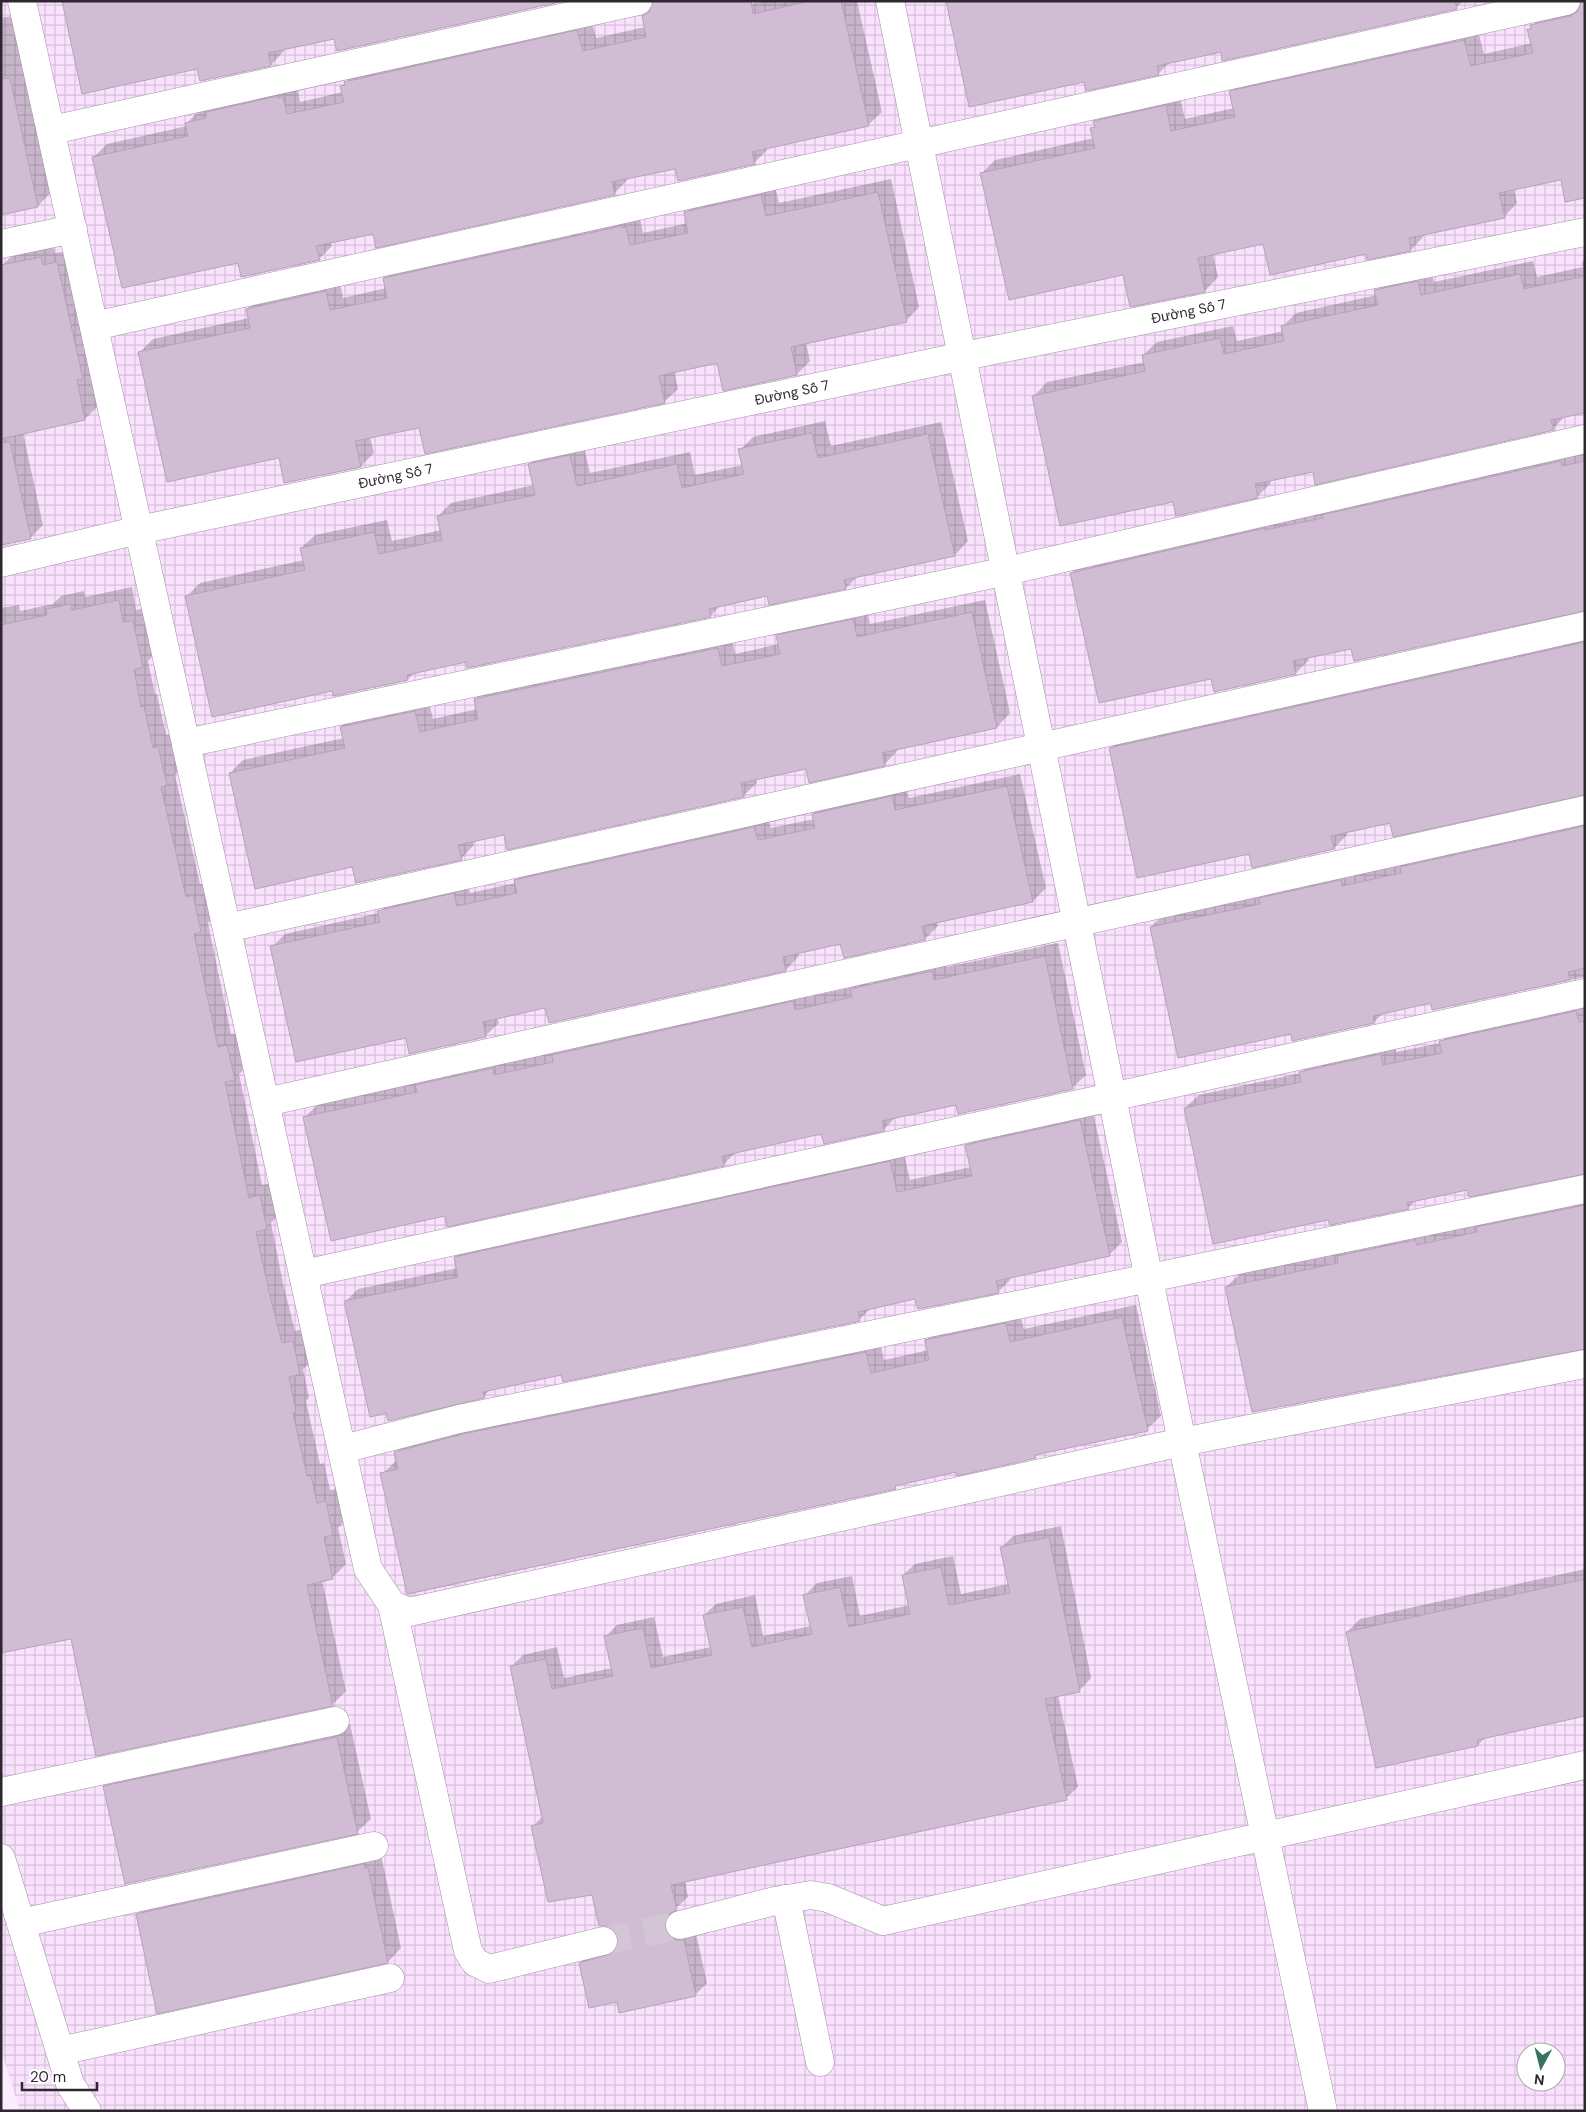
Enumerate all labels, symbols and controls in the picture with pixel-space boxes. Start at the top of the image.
street label: Đường Số 7 [1150,295,1227,327]
street label: Đường Số 7 [753,376,831,409]
street label: Đường Số 7 [357,459,434,493]
north arrow [1516,2042,1566,2092]
scale bar [22,2060,98,2092]
text: 20 m [30,2067,66,2087]
text: N [1533,2070,1546,2089]

